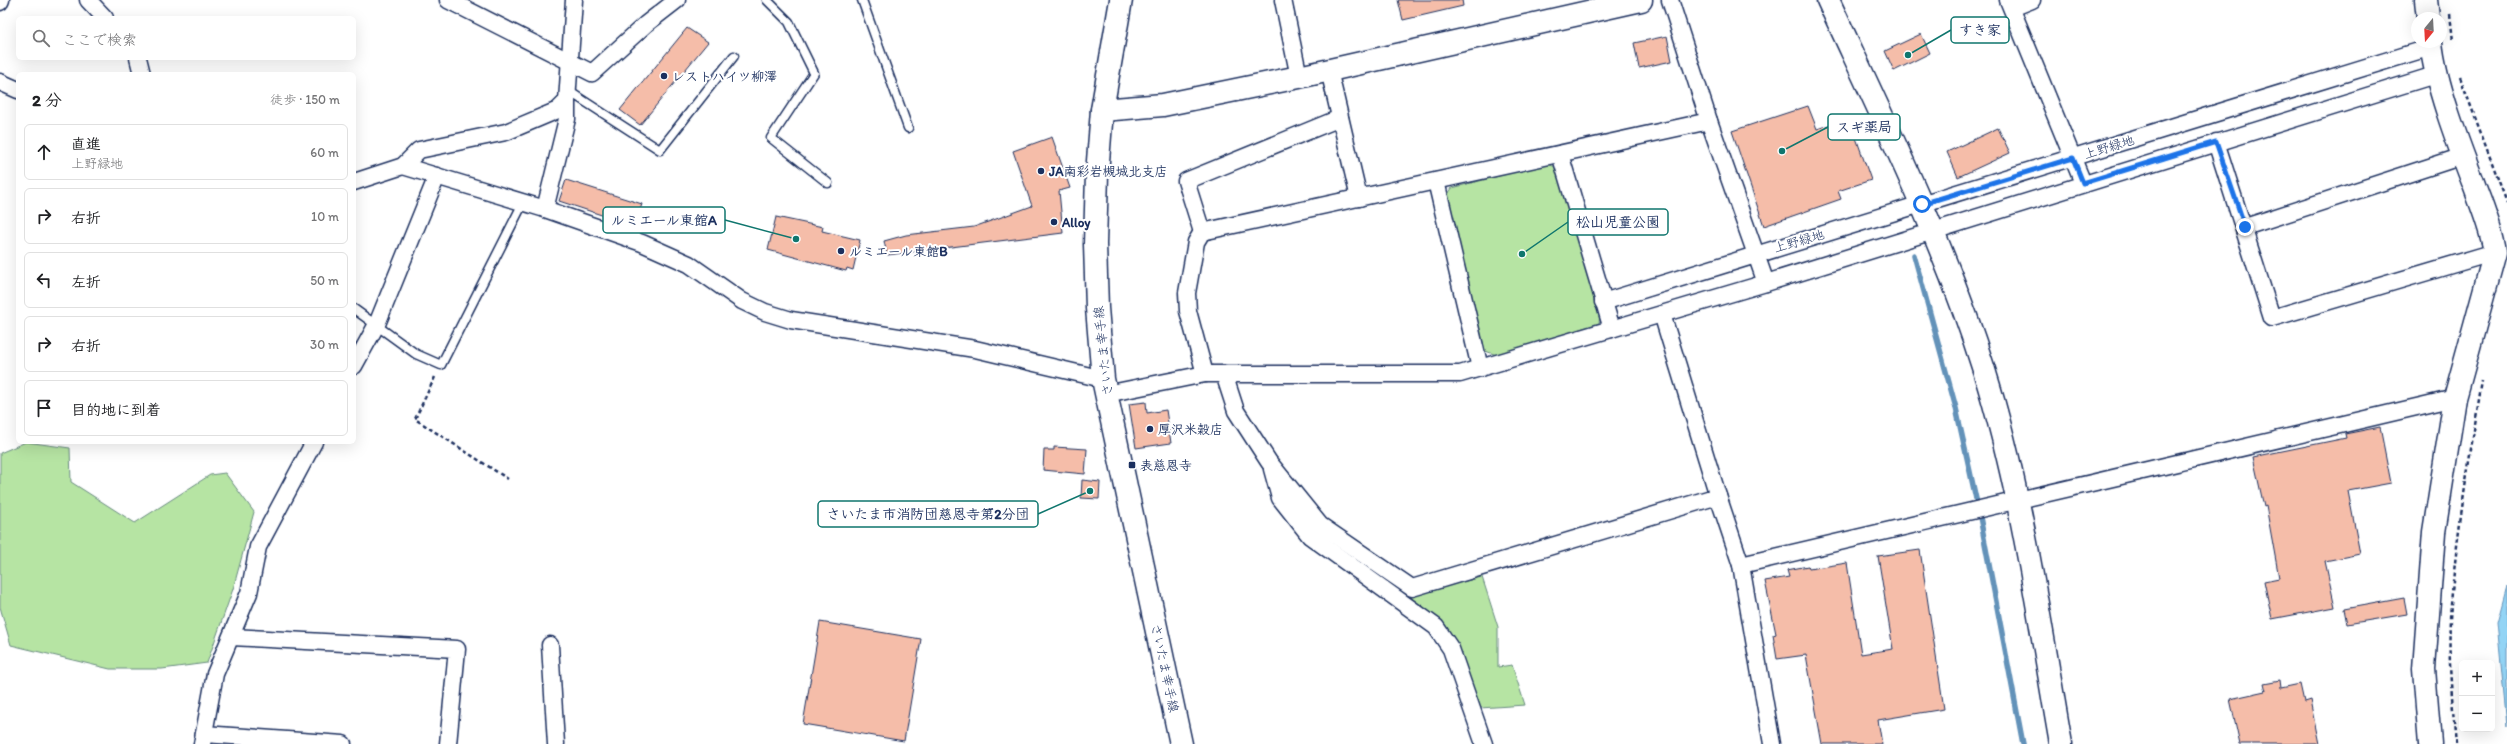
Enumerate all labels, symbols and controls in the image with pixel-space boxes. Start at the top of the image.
north arrow [2411,12,2447,48]
search box [16,16,356,60]
callout: すき家 [1951,17,2009,43]
text: すき家 [1959,22,2001,39]
icon: search [30,27,52,49]
text: ここで検索 [62,31,137,49]
place label: レストハイツ柳澤 [672,69,777,84]
marker: レストハイツ柳澤 [659,71,669,81]
text: 2 分 [32,90,62,110]
text: 徒歩 · 150 m [270,92,340,107]
callout: スギ薬局 [1828,114,1900,140]
text: スギ薬局 [1836,119,1892,136]
street label: 上野緑地 [2082,132,2136,162]
text: 直進 [71,135,101,153]
icon: ahead [33,141,55,163]
text: 60 m [310,145,339,160]
text: 上野緑地 [71,156,123,171]
place label: JA南彩岩槻城北支店 [1048,164,1167,179]
marker: JA南彩岩槻城北支店 [1036,166,1046,176]
route start [1913,195,1931,213]
icon: right [33,205,55,227]
callout: ルミエール東館A [603,207,725,233]
text: 右折 [71,209,101,227]
text: 10 m [311,209,339,224]
callout: 松山児童公園 [1568,209,1668,235]
text: ルミエール東館A [611,212,718,229]
text: 松山児童公園 [1576,214,1660,231]
place label: Alloy [1061,215,1091,231]
marker: Alloy [1049,217,1059,227]
route end [2236,218,2254,236]
street label: 上野緑地 [1772,227,1826,255]
place label: ルミエール東館B [849,244,948,259]
marker: ルミエール東館B [836,246,846,256]
icon: left [33,269,55,291]
text: 左折 [71,273,101,291]
text: 50 m [310,273,339,288]
street label: さいたま幸手線 [1091,304,1115,397]
icon: right [33,333,55,355]
text: 右折 [71,337,101,355]
text: 30 m [310,337,339,352]
icon: arrive [33,397,55,419]
text: 目的地に到着 [71,401,161,419]
place label: 厚沢米穀店 [1158,422,1223,437]
marker: 厚沢米穀店 [1145,424,1155,434]
place label: 表慈恩寺 [1140,458,1192,473]
marker: 表慈恩寺 [1127,460,1137,470]
callout: さいたま市消防団慈恩寺第2分団 [818,501,1038,527]
text: さいたま市消防団慈恩寺第2分団 [826,506,1030,523]
street label: さいたま幸手線 [1148,622,1182,715]
map controls [2459,660,2495,732]
button: + [2459,660,2495,696]
button: − [2459,696,2495,732]

